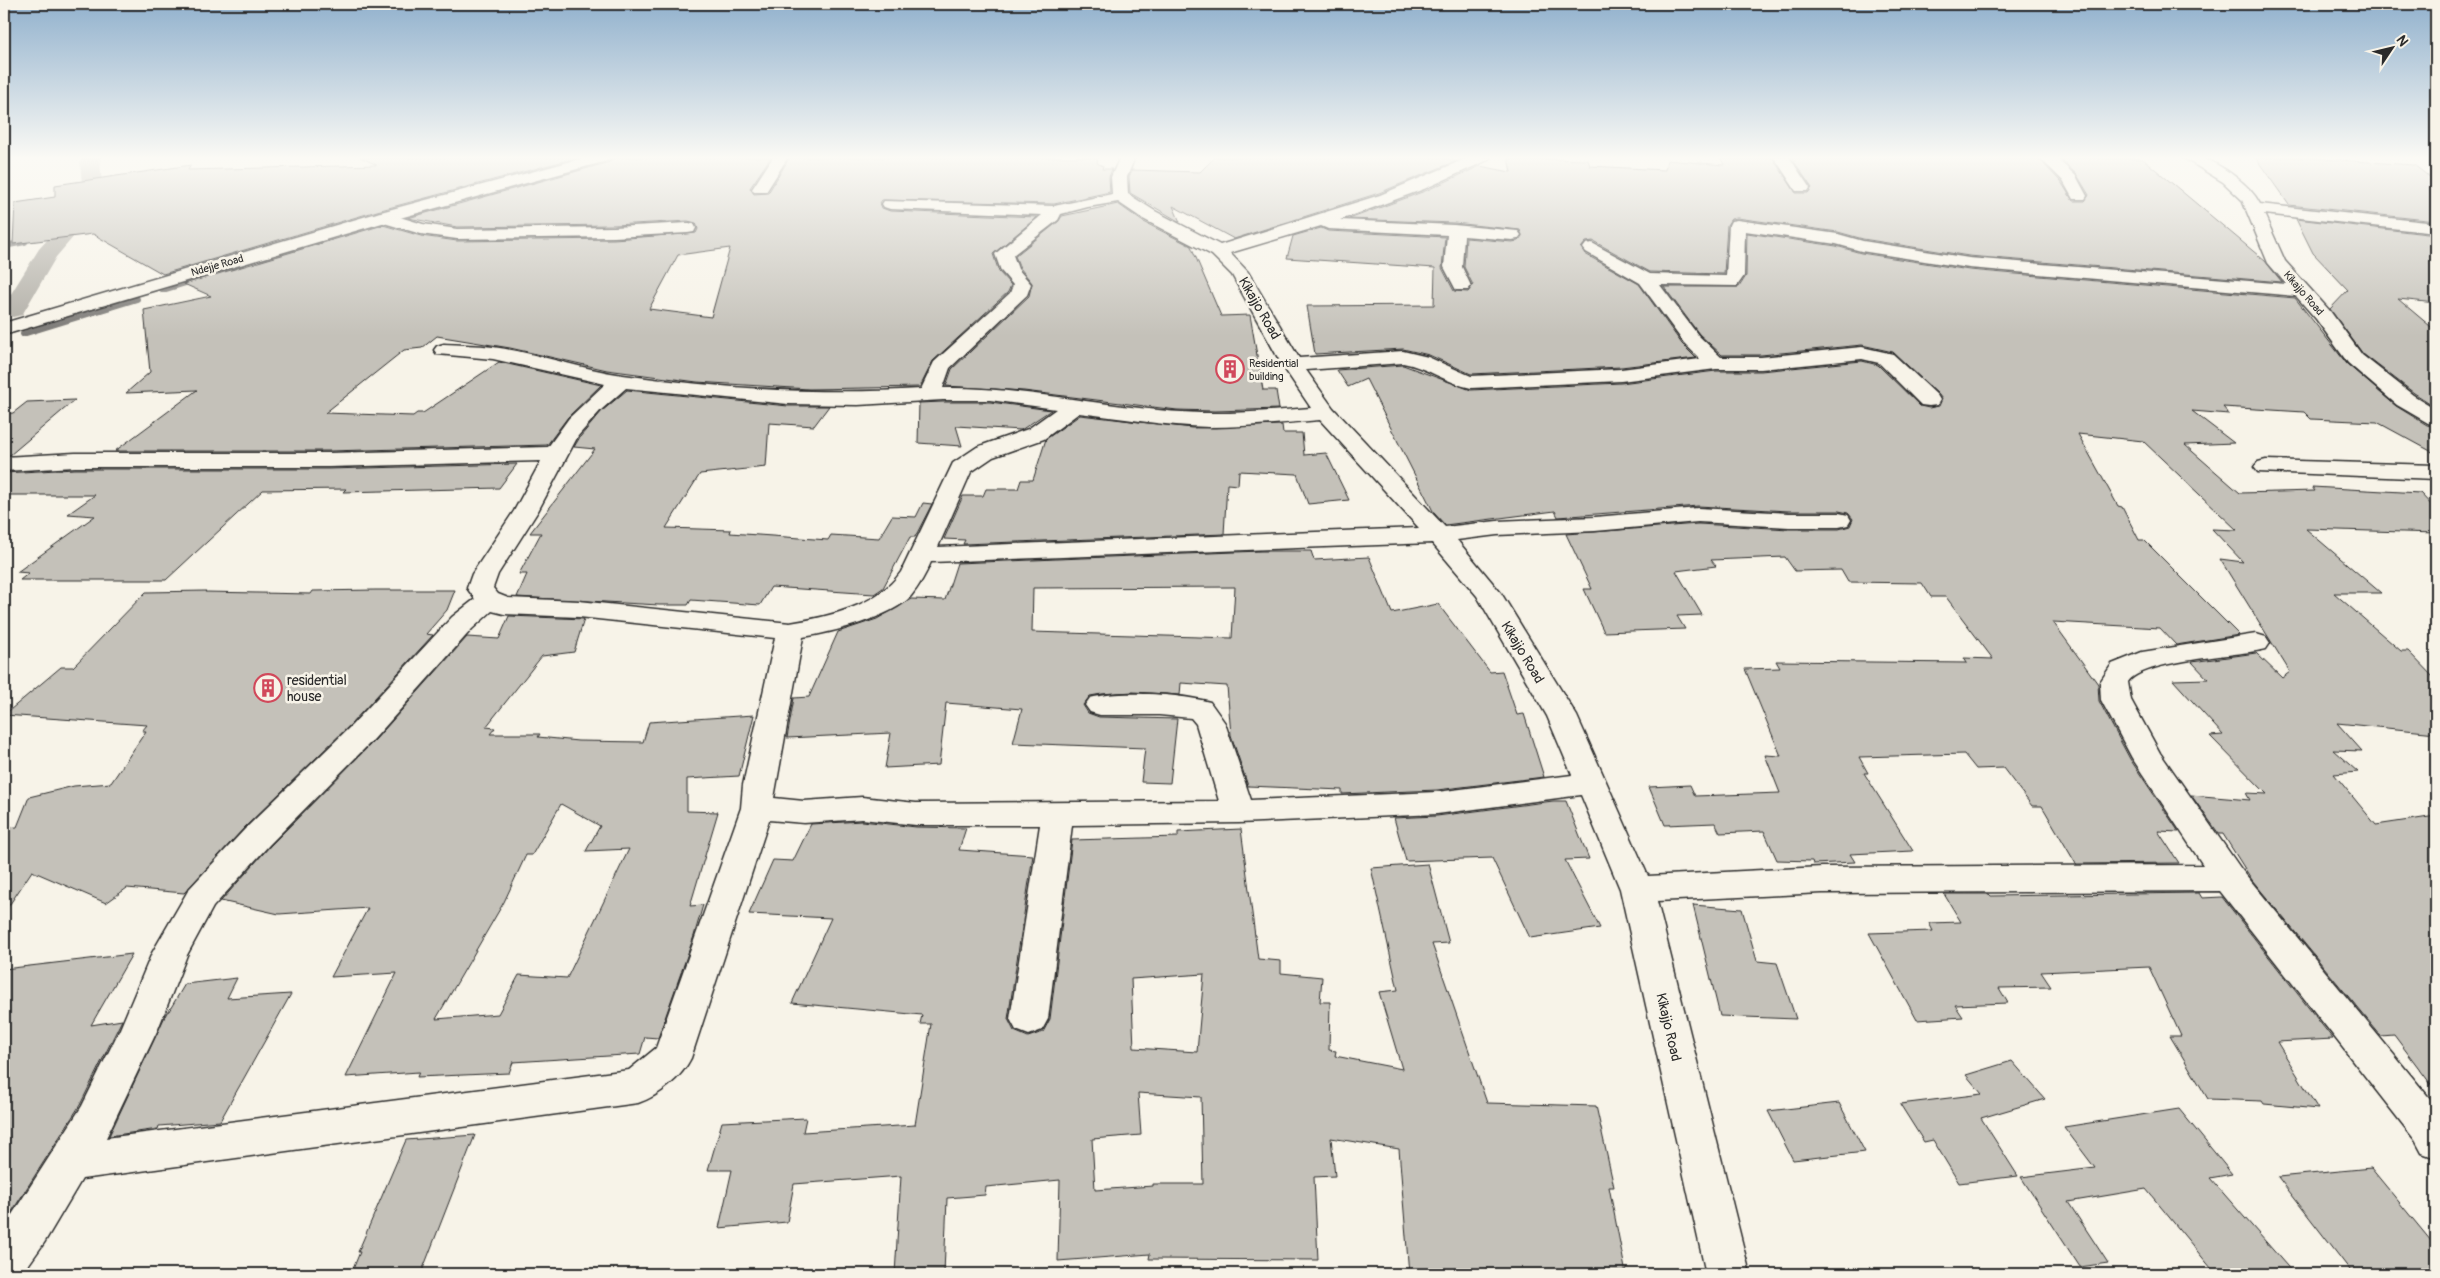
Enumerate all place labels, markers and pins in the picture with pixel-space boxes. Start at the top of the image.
building icon: Residential building [1215,354,1245,384]
place label: Residential building [1249,357,1299,383]
place label: residential house [287,672,347,705]
building icon: residential house [253,673,283,703]

